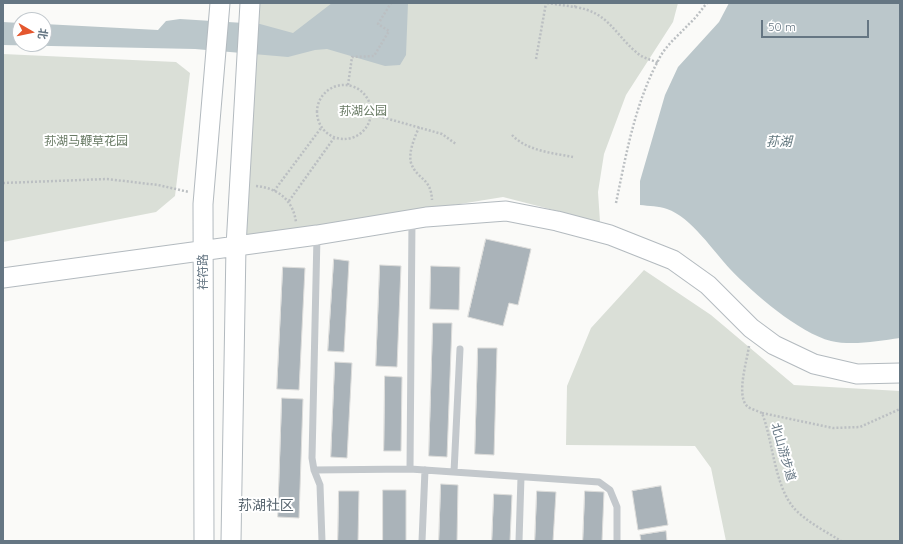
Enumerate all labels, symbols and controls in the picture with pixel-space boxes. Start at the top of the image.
north arrow [12,12,52,52]
scale bar [763,12,871,38]
text: 50 m [768,19,796,34]
text: 北 [35,27,51,40]
park label: 荪湖公园 [339,104,387,118]
park label: 荪湖马鞭草花园 [44,134,128,148]
water label: 荪湖 [766,134,792,150]
street label: 祥符路 [196,254,210,290]
street label: 北山游步道 [768,421,798,483]
district label: 荪湖社区 [238,498,294,514]

